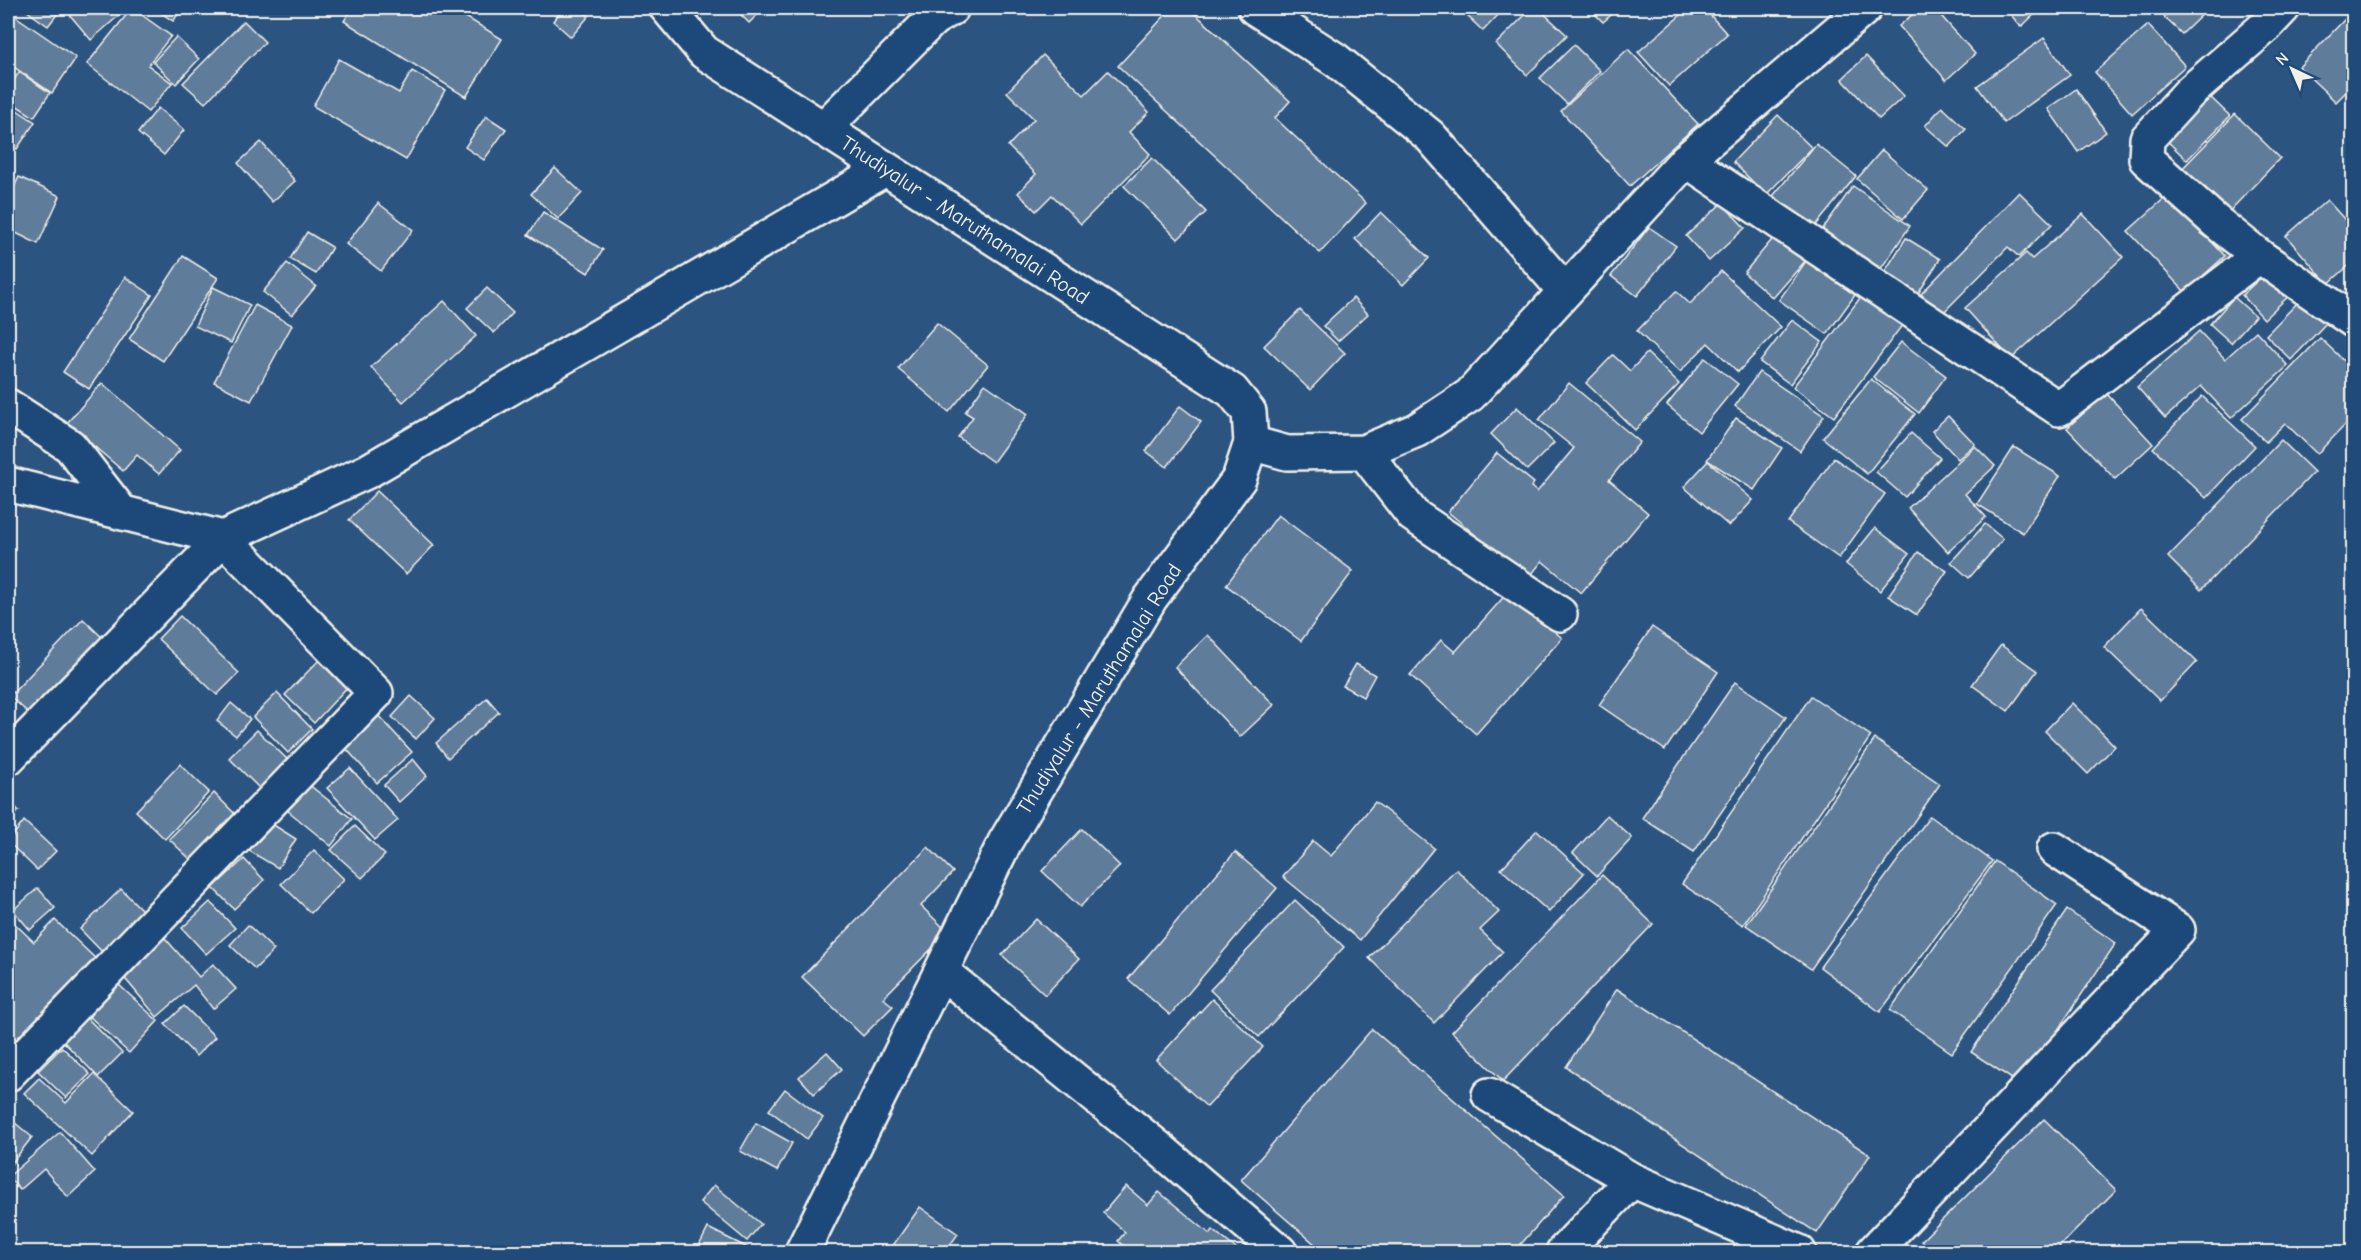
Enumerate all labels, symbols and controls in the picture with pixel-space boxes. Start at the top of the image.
north arrow [2262,39,2322,99]
text: N [2272,49,2292,69]
street label: Thudiyalur - Maruthamalai Road [836,131,1094,309]
street label: Thudiyalur - Maruthamalai Road [1012,559,1186,819]

